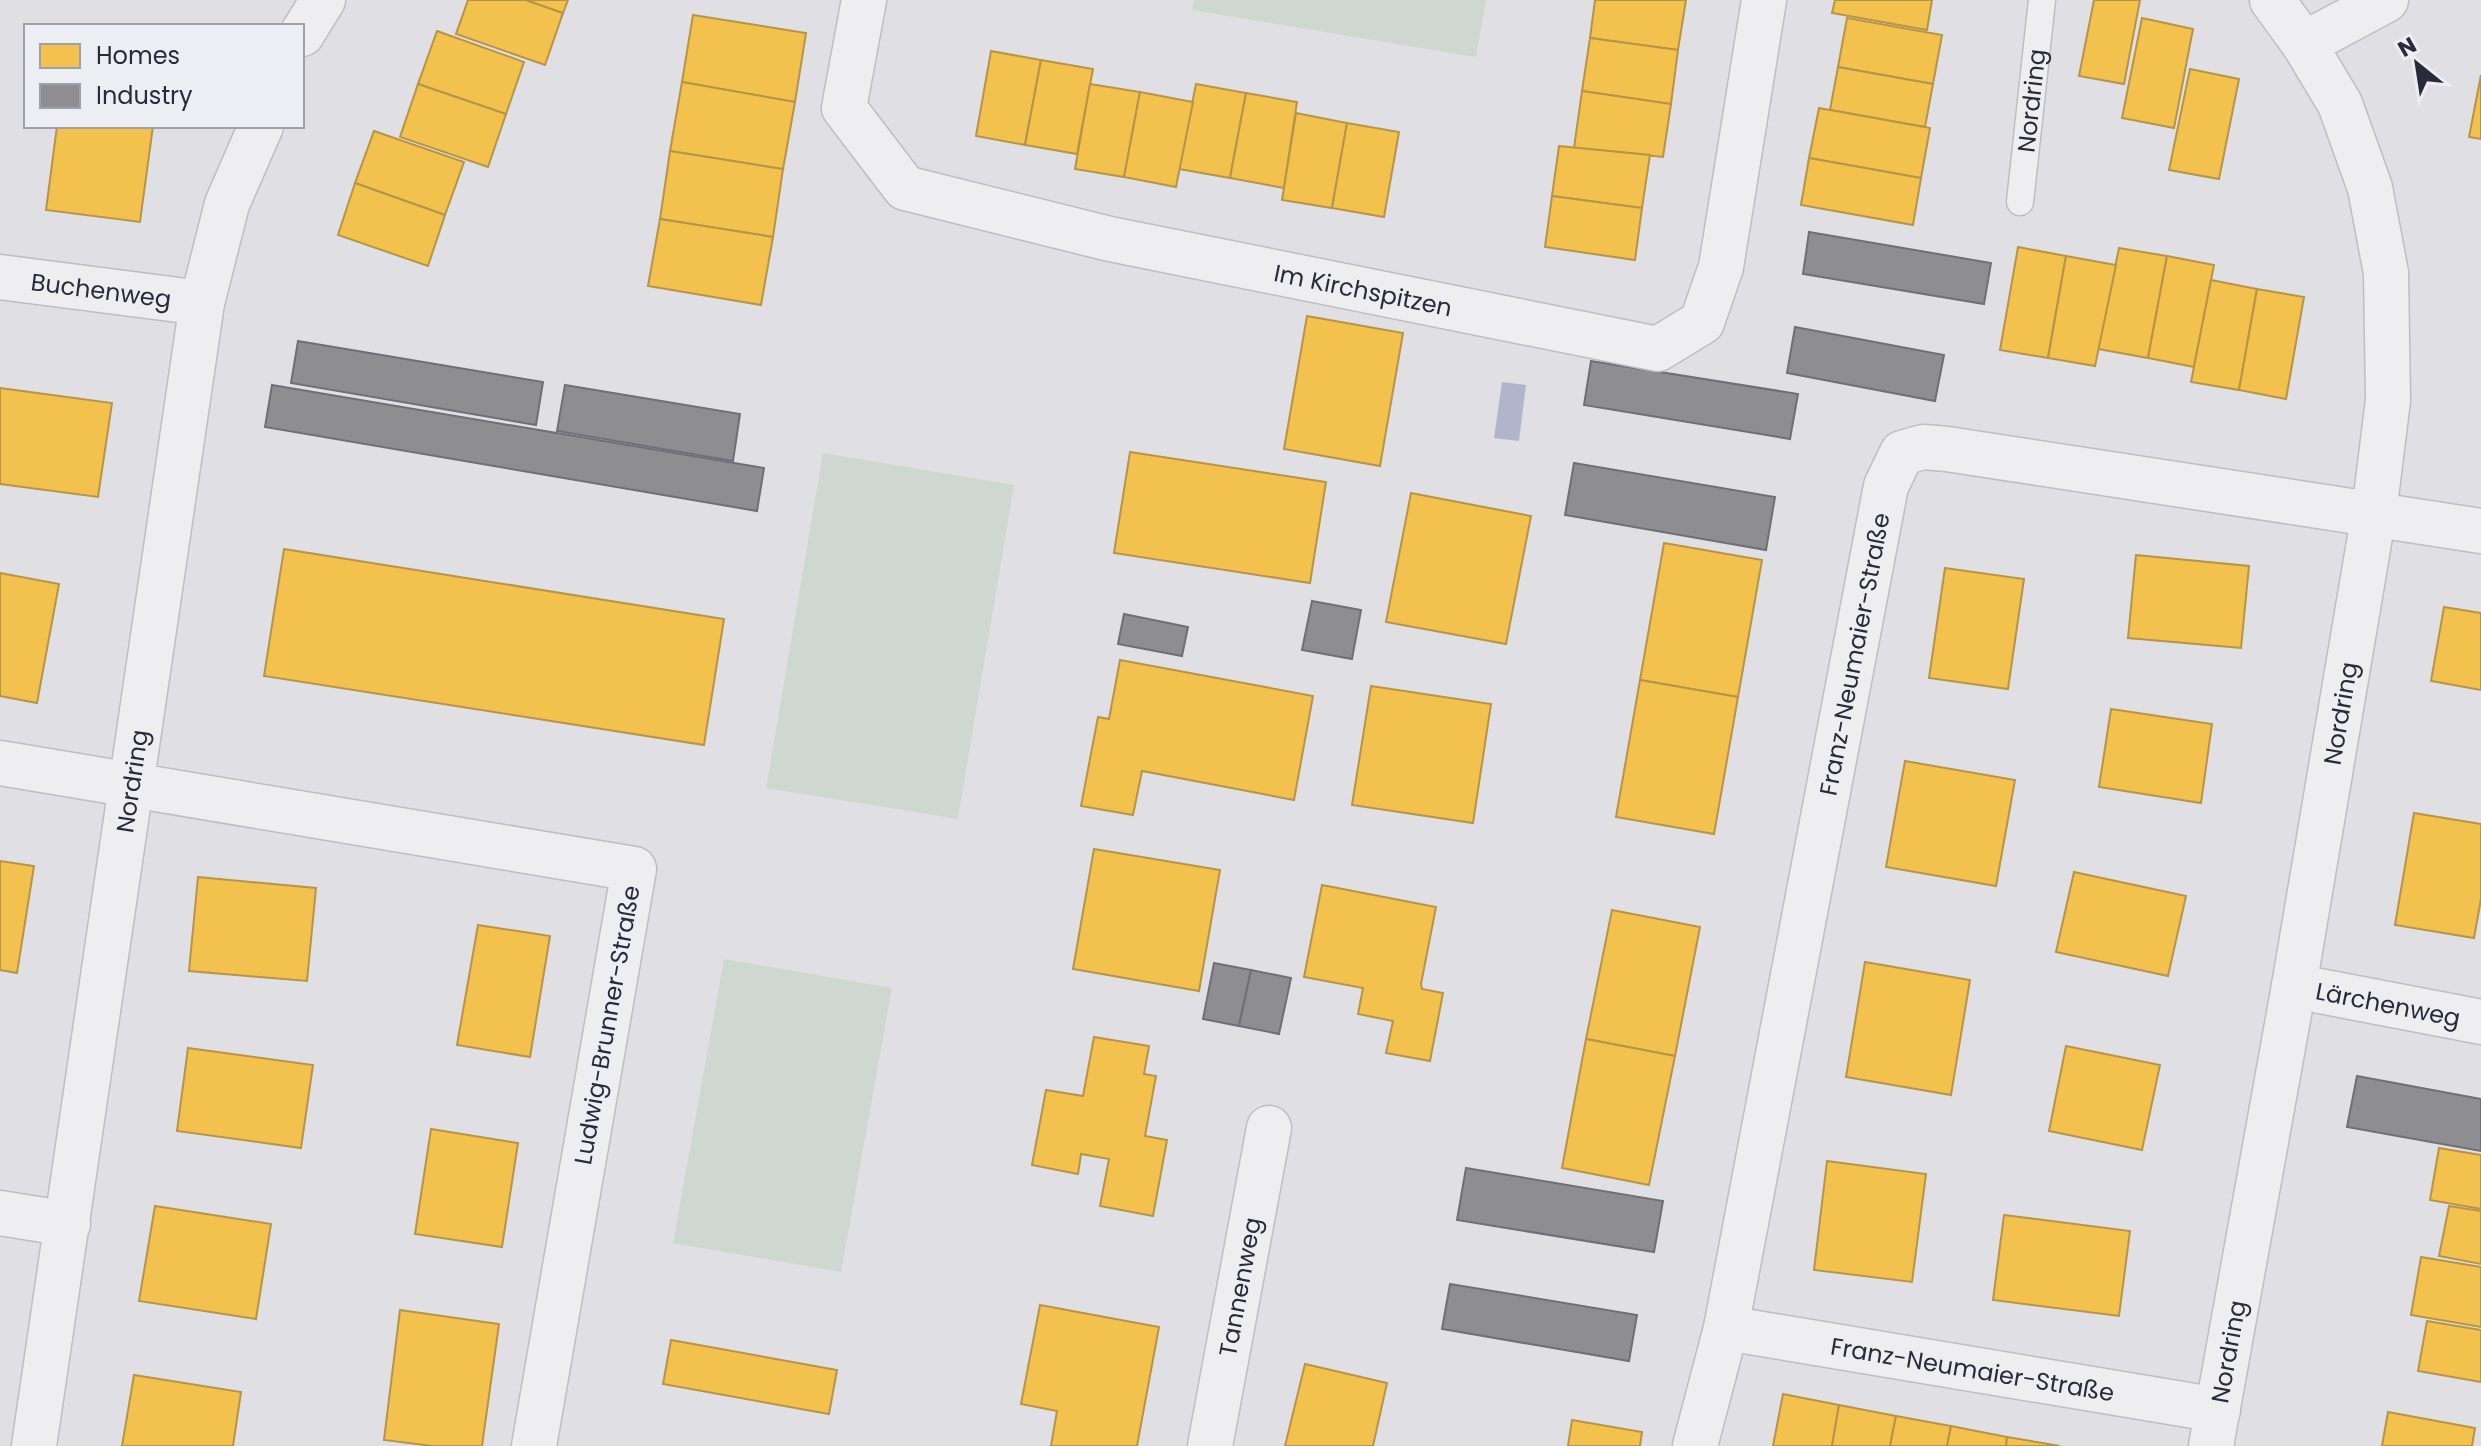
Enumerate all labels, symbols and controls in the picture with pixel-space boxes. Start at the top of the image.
legend [24,24,304,128]
north arrow [2377,24,2457,104]
text: N [2392,30,2422,65]
text: Homes [96,39,180,72]
street label: Nordring [2009,47,2053,154]
text: Industry [96,79,193,112]
street label: Im Kirchspitzen [1271,256,1455,324]
street label: Buchenweg [29,265,173,315]
street label: Franz-Neumaier-Straße [1811,510,1897,798]
street label: Nordring [2315,659,2365,767]
street label: Nordring [108,727,156,835]
street label: Ludwig-Brunner-Straße [566,883,648,1167]
street label: Lärchenweg [2313,974,2463,1034]
street label: Tannenweg [1210,1214,1269,1359]
street label: Nordring [2203,1297,2254,1406]
street label: Franz-Neumaier-Straße [1828,1329,2117,1409]

